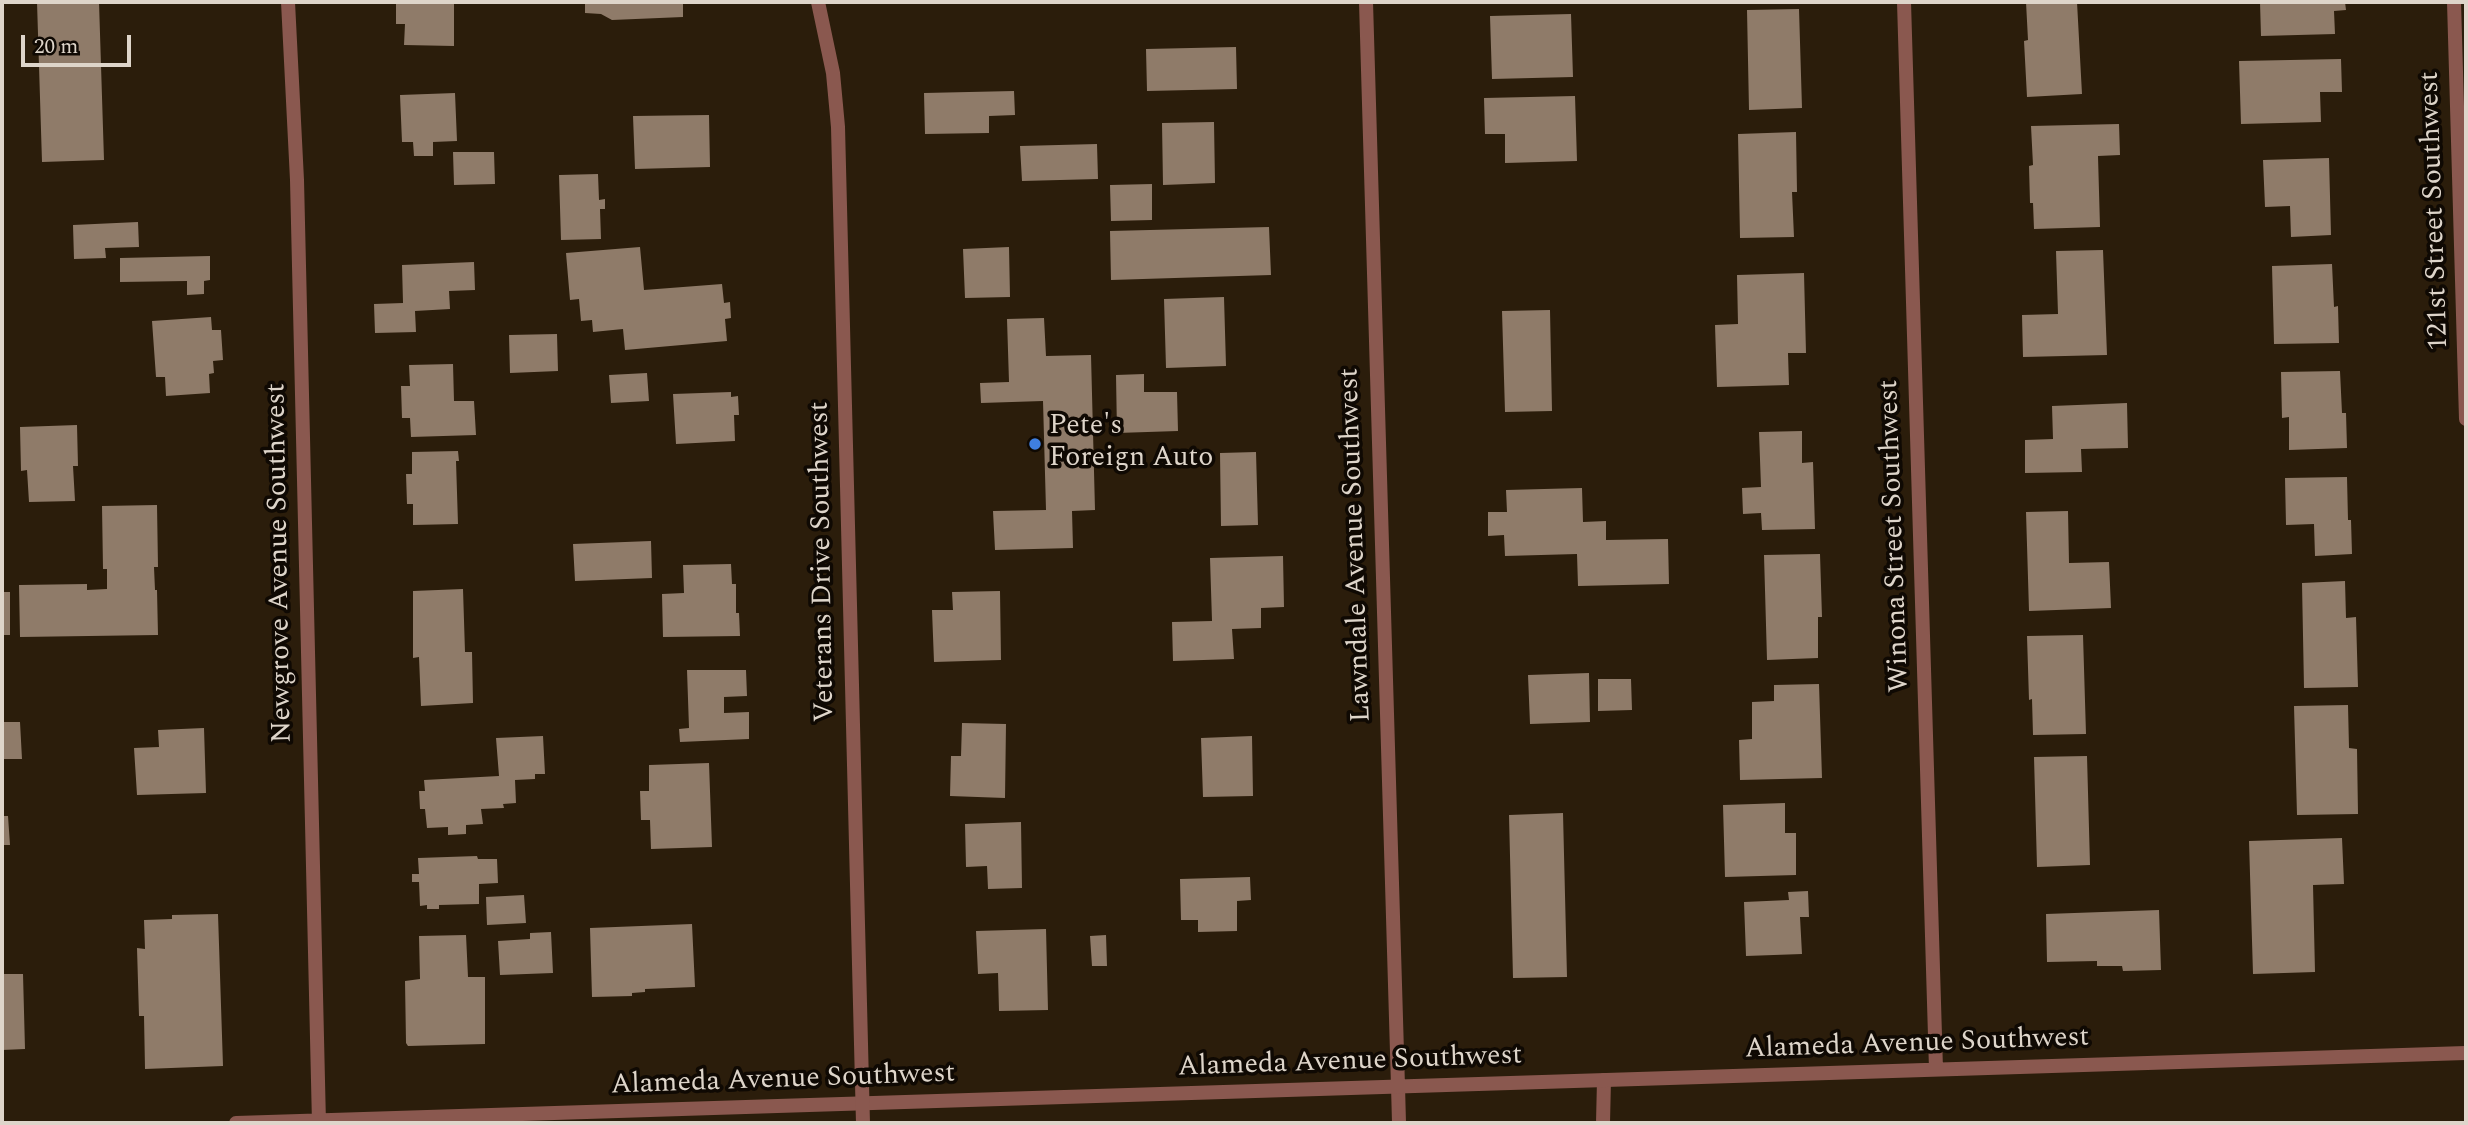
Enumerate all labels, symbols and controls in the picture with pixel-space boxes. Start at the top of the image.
scale bar [24,21,135,65]
text: 20 m [34,31,78,63]
street label: 121st Street Southwest [2414,71,2458,351]
street label: Lawndale Avenue Southwest [1334,367,1380,723]
street label: Winona Street Southwest [1874,379,1918,693]
street label: Newgrove Avenue Southwest [261,383,301,743]
street label: Veterans Drive Southwest [804,401,844,723]
place label: Pete's Foreign Auto [1049,411,1213,477]
marker: Pete's Foreign Auto [1027,436,1043,452]
street label: Alameda Avenue Southwest [1744,1022,2090,1068]
street label: Alameda Avenue Southwest [1177,1040,1523,1086]
street label: Alameda Avenue Southwest [610,1058,956,1104]

